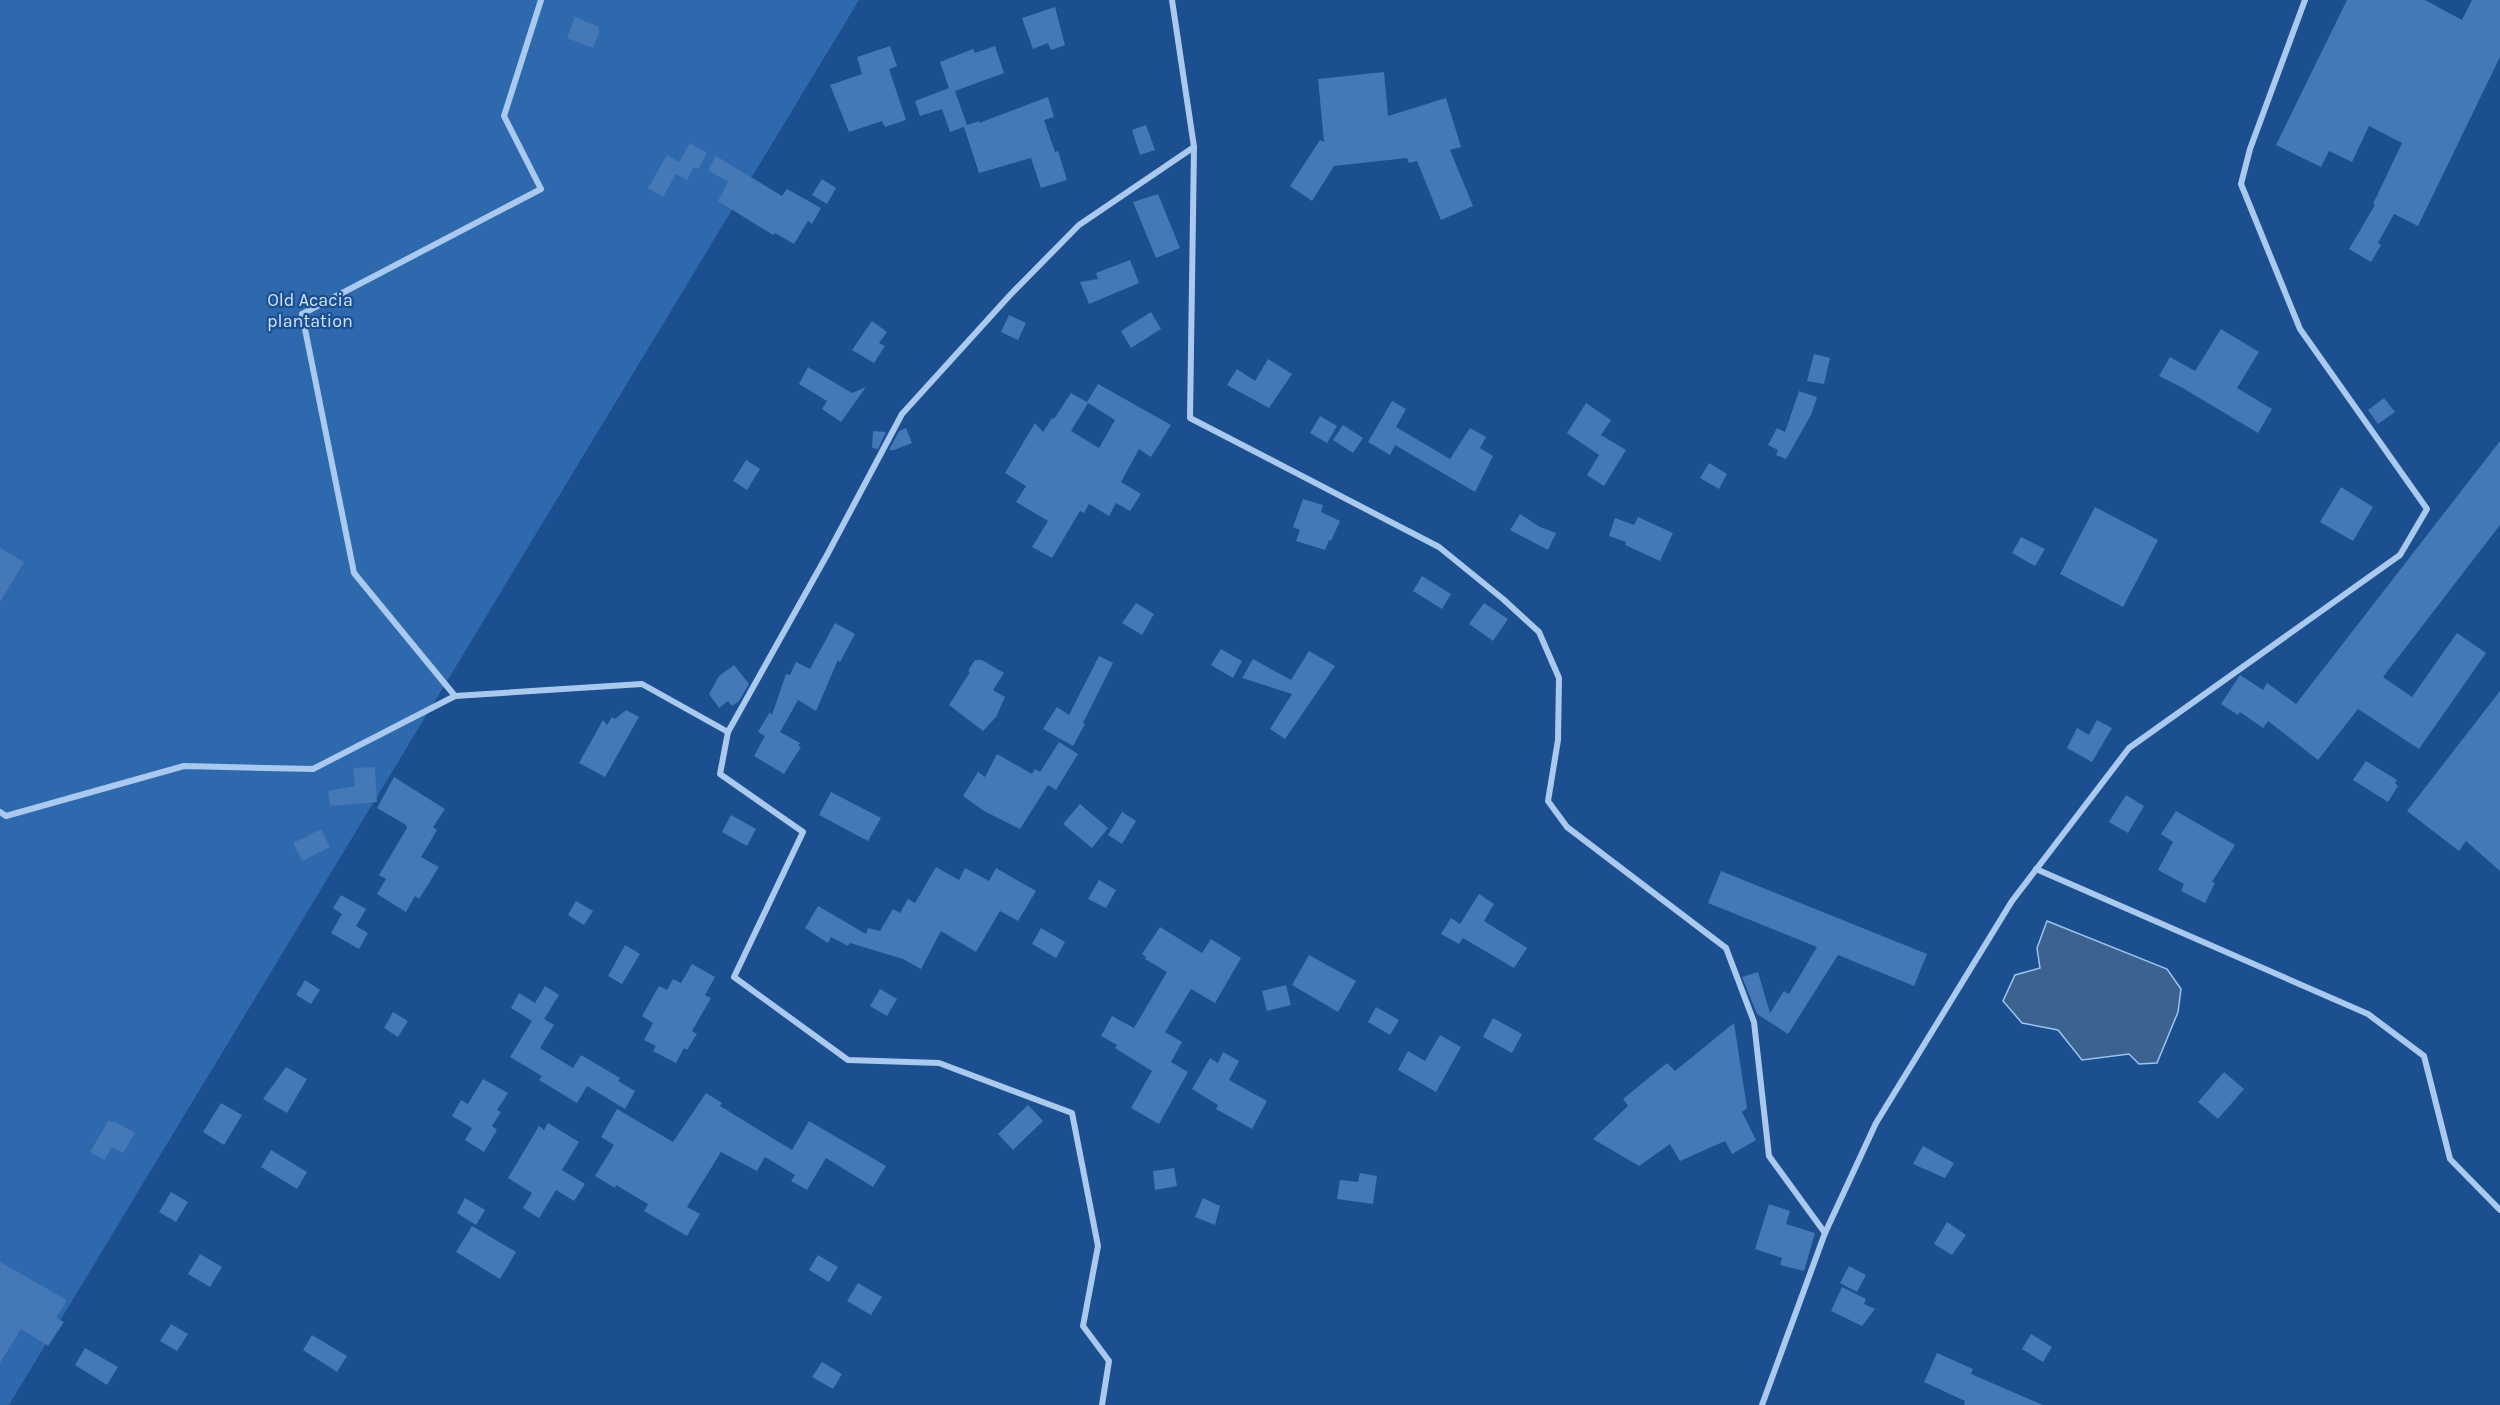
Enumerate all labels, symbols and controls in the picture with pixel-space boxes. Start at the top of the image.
park label: Old Acacia plantation [267,289,353,332]

